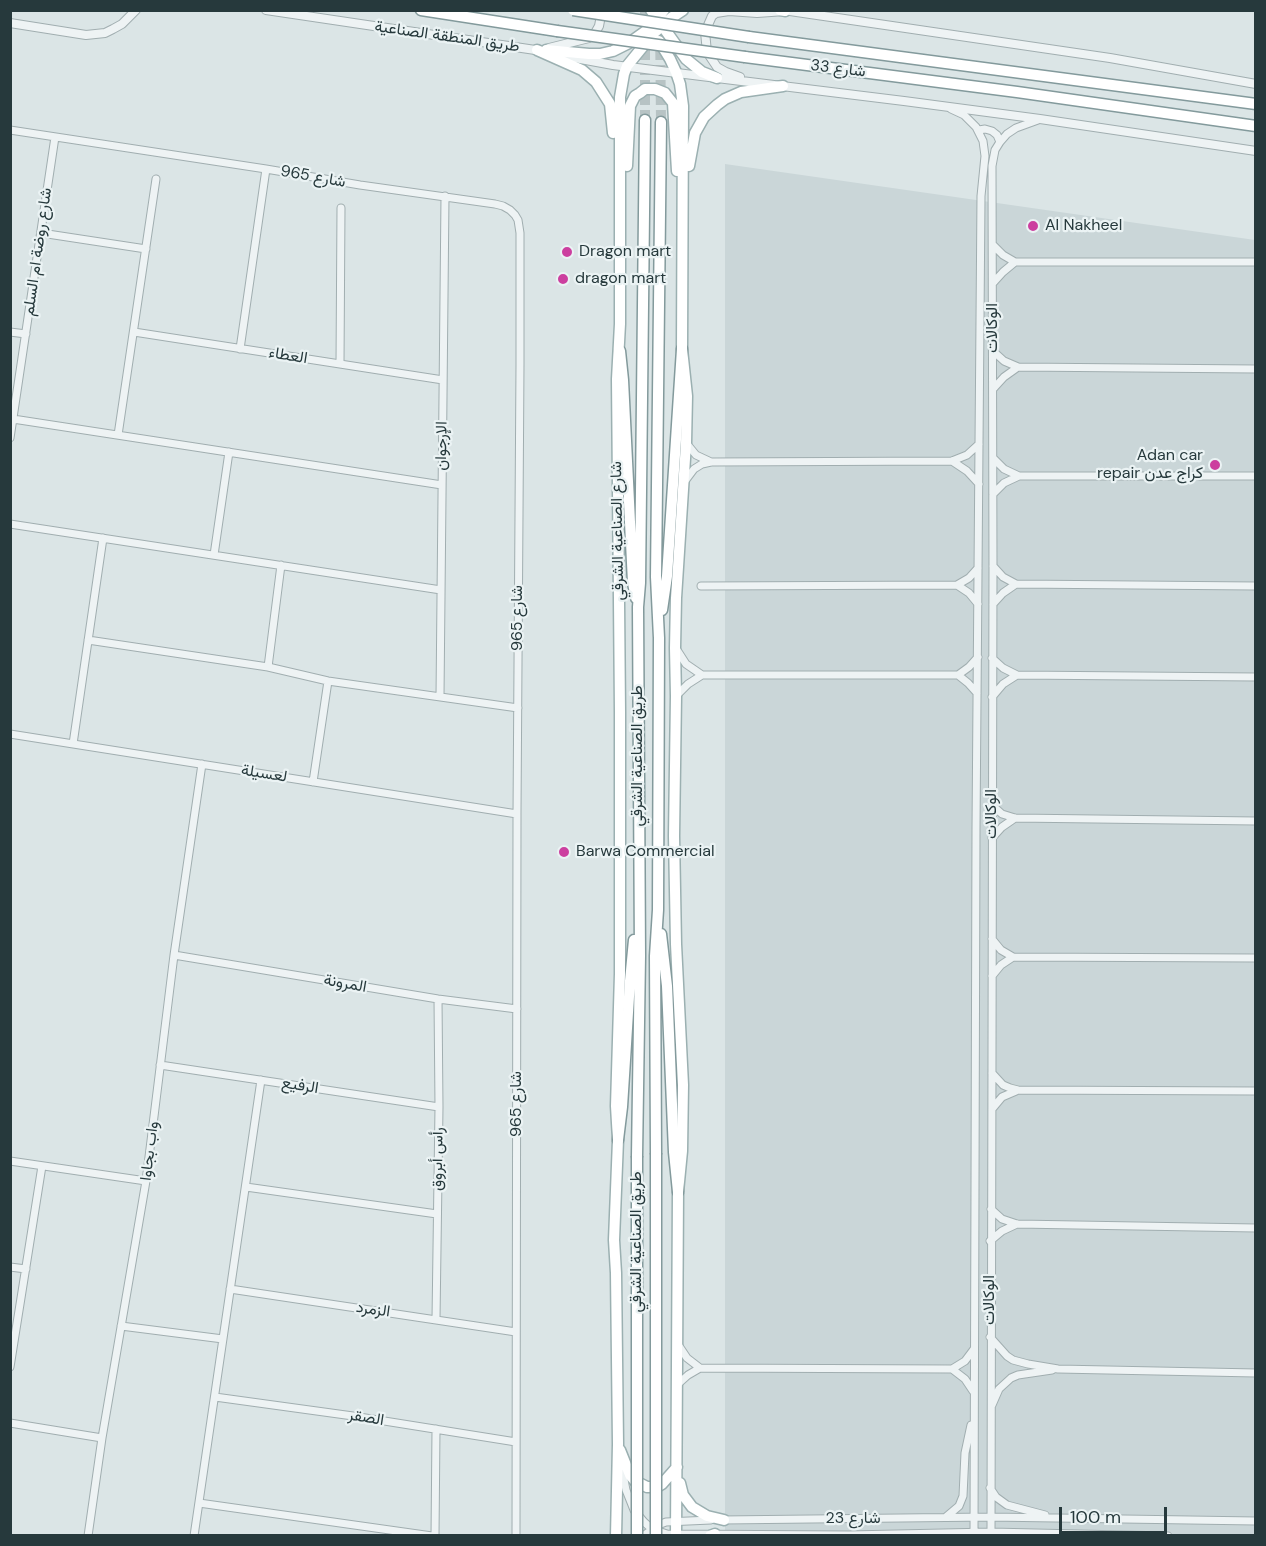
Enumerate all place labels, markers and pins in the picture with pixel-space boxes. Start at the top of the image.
place label: Al Nakheel [1045,216,1122,236]
marker: Al Nakheel [1026,219,1040,233]
place label: Dragon mart [579,242,671,262]
marker: Dragon mart [560,245,574,259]
place label: dragon mart [575,269,666,289]
marker: dragon mart [556,272,570,286]
place label: Adan car repair كراج عدن [1097,446,1203,484]
marker: Adan car repair كراج عدن [1208,458,1222,472]
place label: Barwa Commercial [576,842,715,862]
marker: Barwa Commercial [557,845,571,859]

